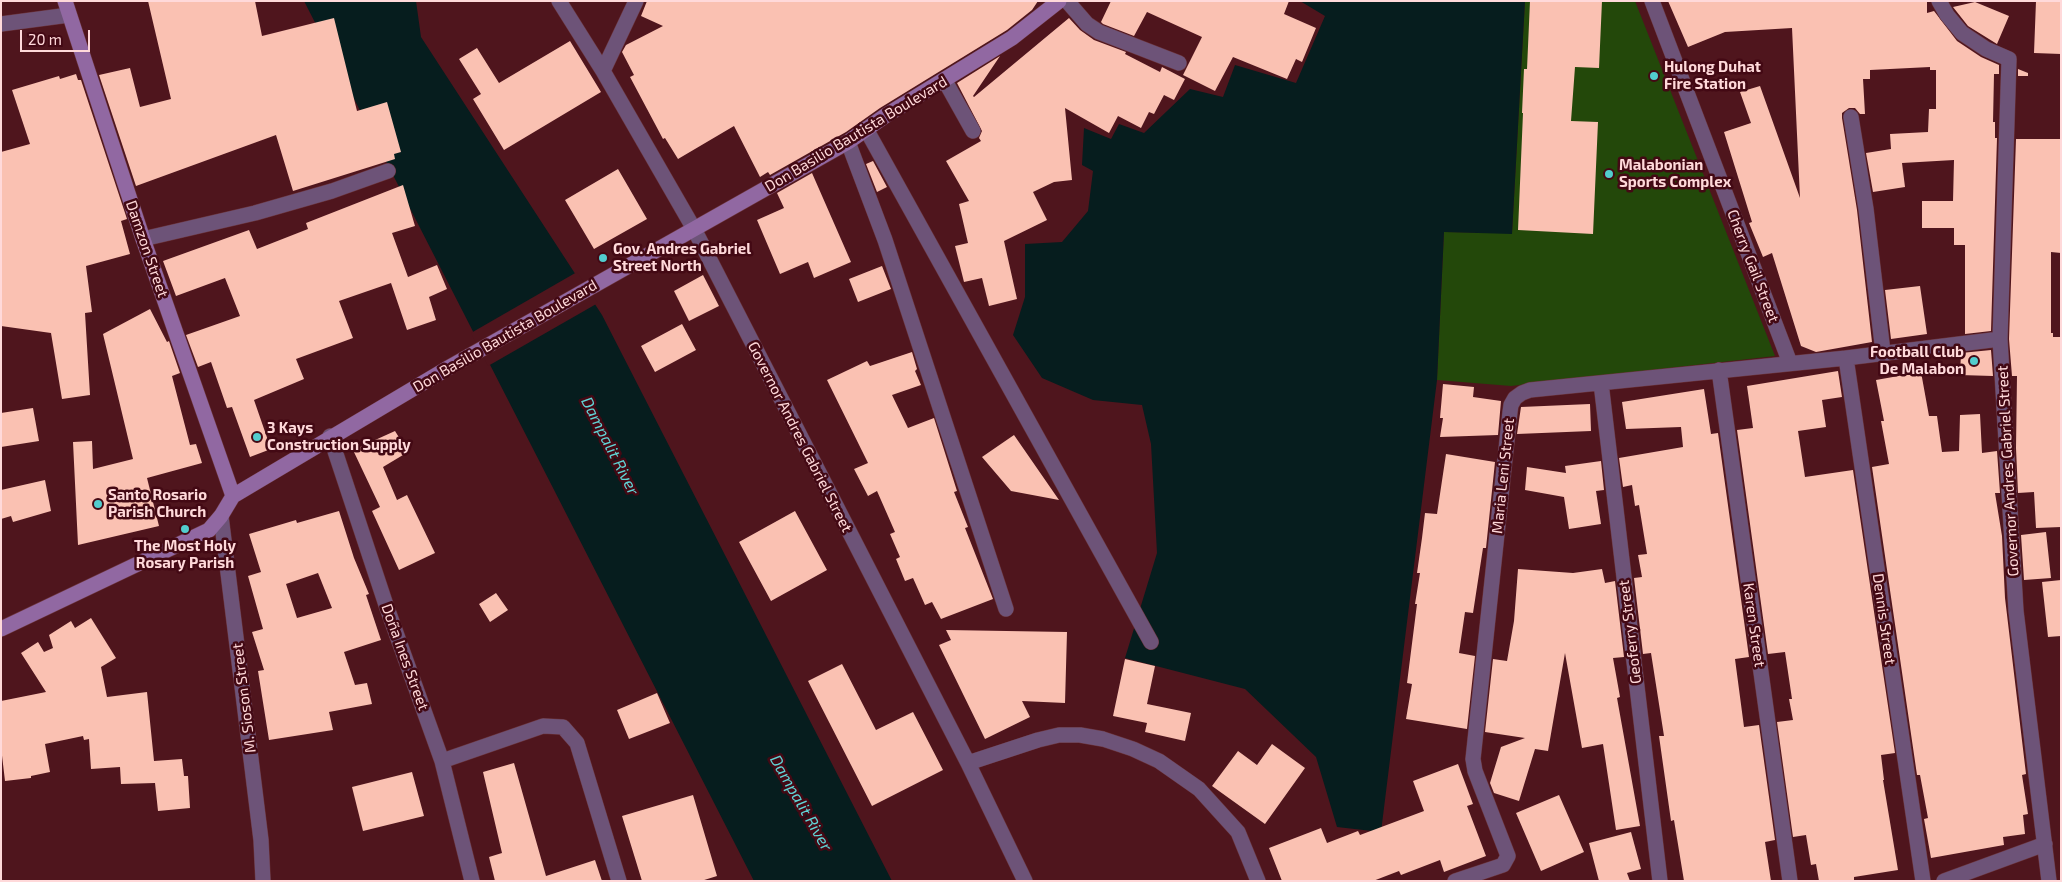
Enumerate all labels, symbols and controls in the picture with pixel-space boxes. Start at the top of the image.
scale bar [22,20,92,52]
text: 20 m [28,30,62,48]
place label: Hulong Duhat Fire Station [1664,58,1761,93]
marker: Hulong Duhat Fire Station [1648,70,1660,82]
street label: Don Basilio Bautista Boulevard [762,72,950,196]
place label: Malabonian Sports Complex [1619,156,1731,191]
marker: Malabonian Sports Complex [1603,168,1615,180]
street label: Damzon Street [122,198,172,300]
street label: Cherry Gail Street [1723,207,1783,325]
place label: Gov. Andres Gabriel Street North [613,240,751,275]
marker: Gov. Andres Gabriel Street North [597,252,609,264]
street label: Don Basilio Bautista Boulevard [410,276,600,396]
street label: Governor Andres Gabriel Street [744,339,856,535]
place label: Football Club De Malabon [1870,343,1964,378]
marker: Football Club De Malabon [1968,355,1980,367]
street label: Governor Andres Gabriel Street [1993,365,2023,577]
water label: Dampalit River [577,394,643,498]
street label: Maria Leni Street [1488,417,1518,535]
place label: 3 Kays Construction Supply [267,419,411,454]
marker: 3 Kays Construction Supply [251,431,263,443]
place label: Santo Rosario Parish Church [108,486,207,521]
marker: Santo Rosario Parish Church [92,498,104,510]
marker: The Most Holy Rosary Parish [179,523,191,535]
place label: The Most Holy Rosary Parish [134,537,236,572]
street label: Dennis Street [1869,572,1899,666]
street label: Geoferry Street [1615,579,1645,685]
street label: Karen Street [1739,582,1769,668]
street label: Doña Ines Street [377,601,433,713]
street label: M. Sioson Street [228,642,260,754]
water label: Dampalit River [766,752,836,854]

